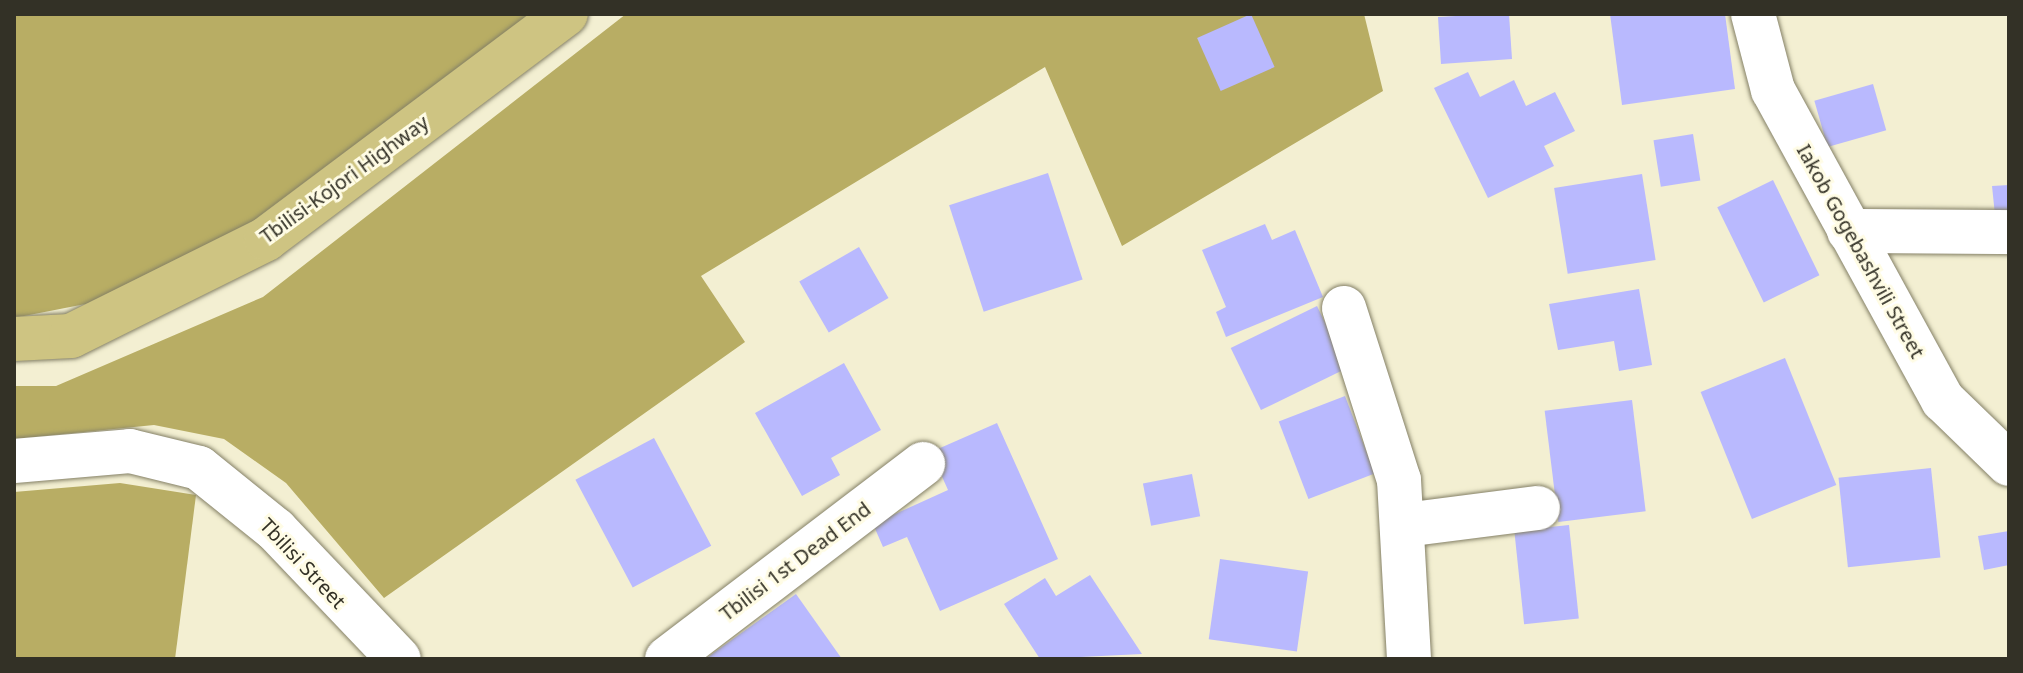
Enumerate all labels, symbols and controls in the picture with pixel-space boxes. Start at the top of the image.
street label: Tbilisi-Kojori Highway [255,110,433,248]
street label: Iakob Gogebashvili Street [1792,140,1930,362]
street label: Tbilisi 1st Dead End [715,496,875,626]
street label: Tbilisi Street [255,513,351,613]

